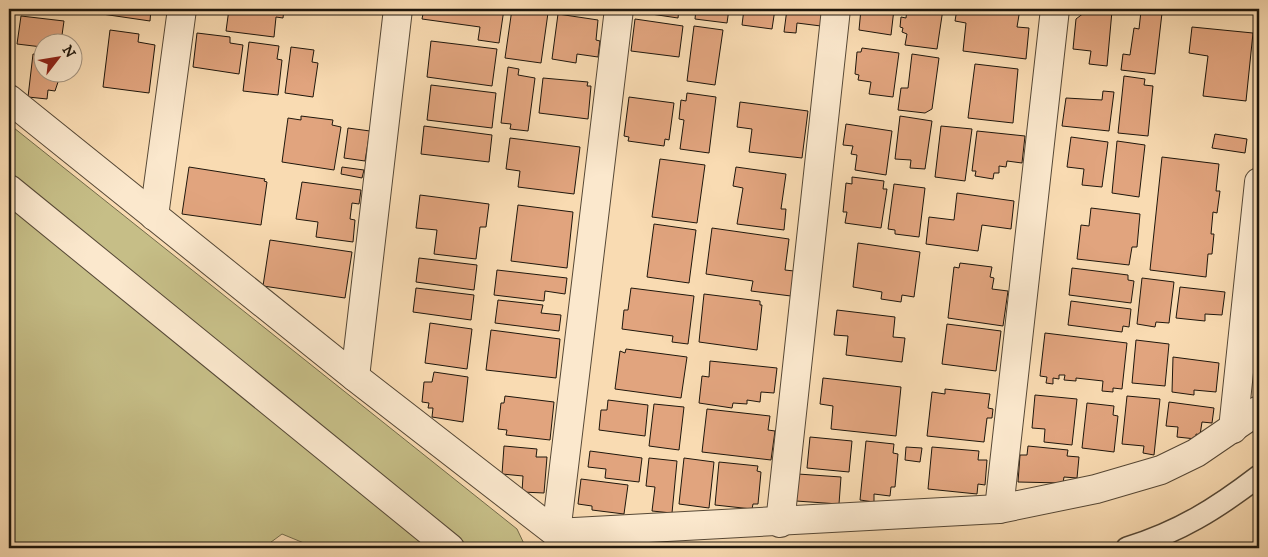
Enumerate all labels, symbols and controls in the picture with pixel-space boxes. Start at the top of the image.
north arrow [32,32,82,82]
text: N [58,42,79,62]

